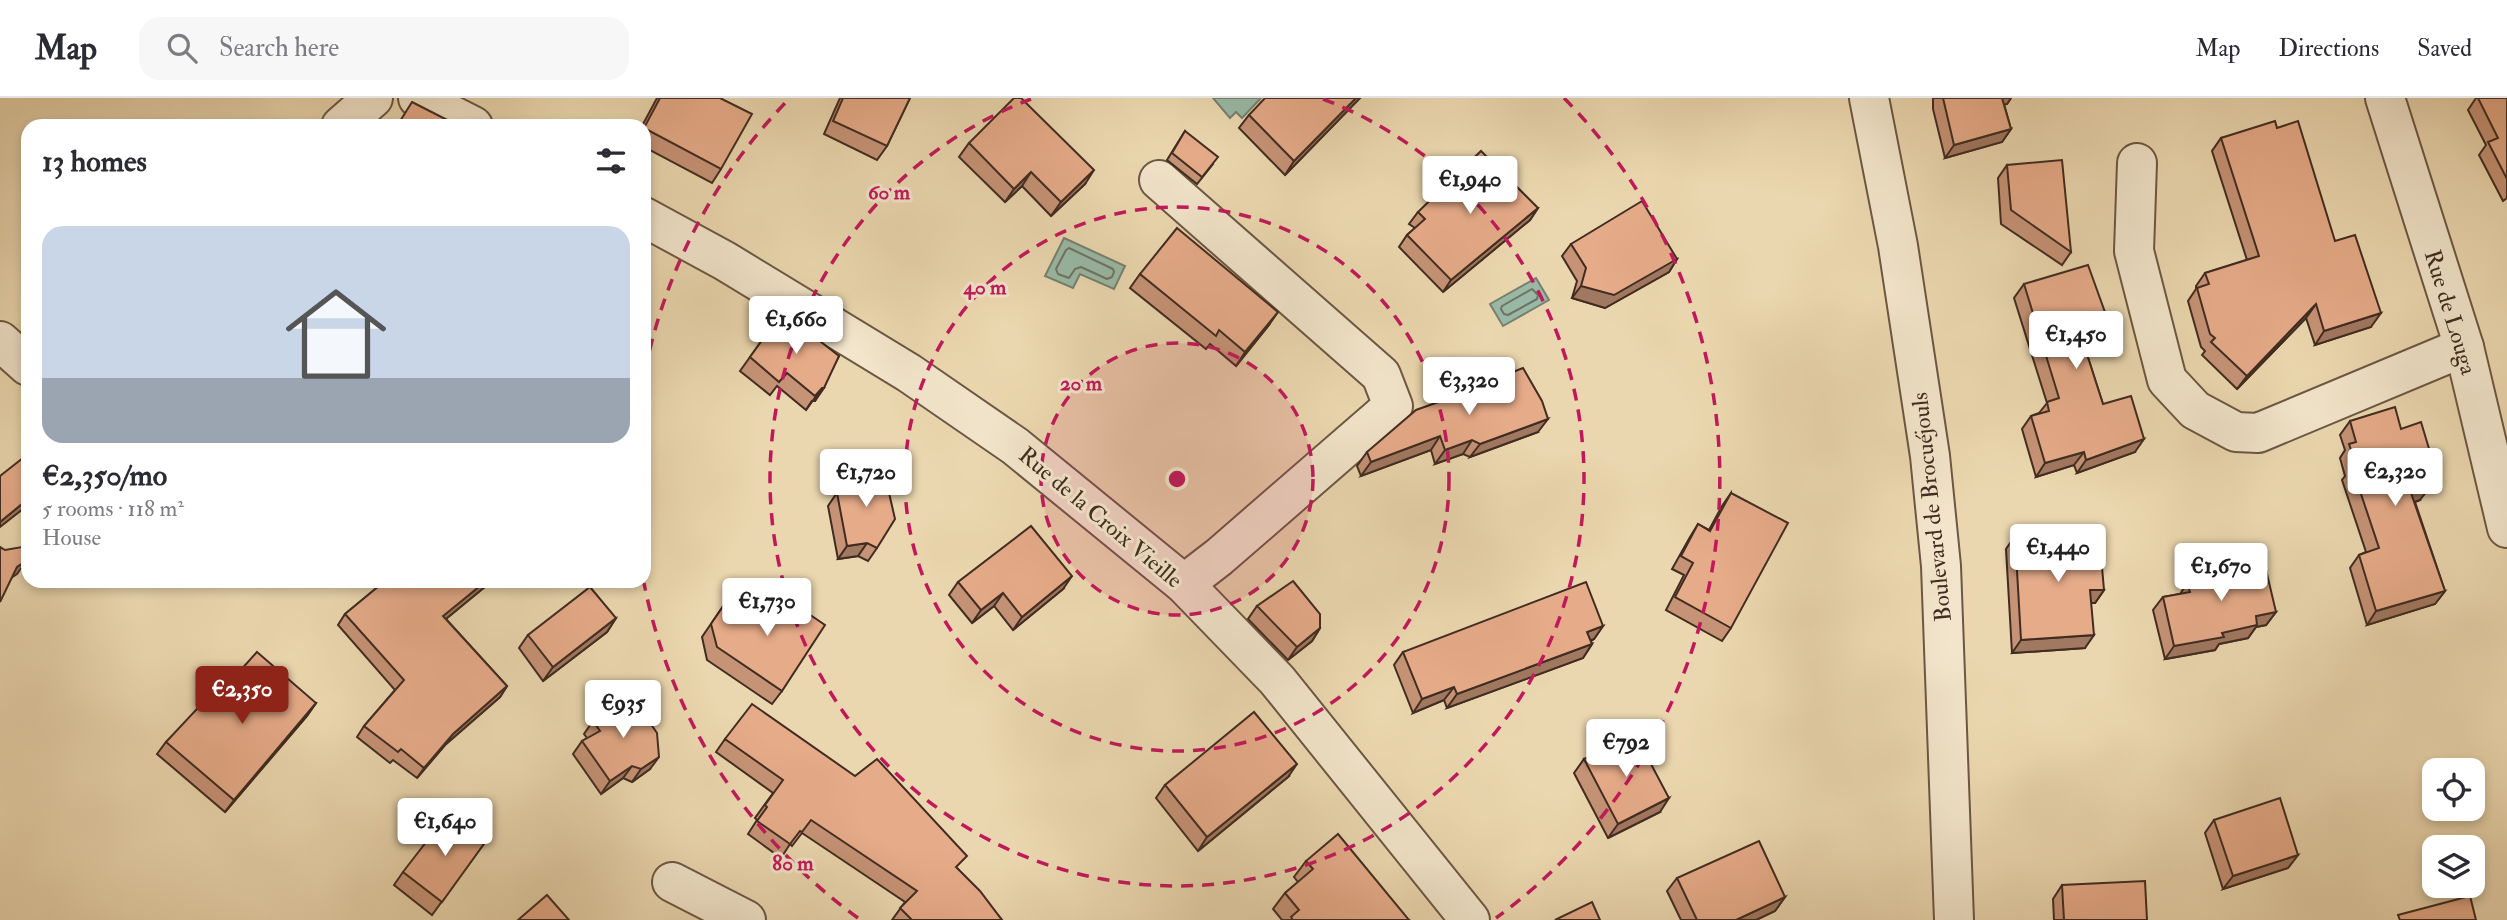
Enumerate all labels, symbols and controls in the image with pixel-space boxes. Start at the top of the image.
search box [139,17,629,80]
text: Map [35,28,97,69]
icon: search [163,29,201,67]
text: Search here [219,32,339,64]
text: Map [2195,33,2240,64]
text: Directions [2278,33,2379,64]
text: Saved [2417,33,2472,64]
icon: filters [592,142,630,180]
text: 13 homes [42,143,147,180]
pin: €1,940 [1413,156,1527,216]
text: €1,940 [1438,164,1502,193]
text: 60 m [868,179,911,206]
street label: Rue de Louga [2418,246,2483,379]
icon: home [273,271,399,397]
text: 40 m [963,274,1007,301]
pin: €1,660 [739,296,853,356]
text: €1,660 [765,304,827,333]
pin: €1,450 [2019,312,2133,371]
text: €1,450 [2045,319,2107,348]
pin: €3,320 [1412,358,1526,417]
text: €3,320 [1439,365,1499,394]
text: 20 m [1060,370,1103,397]
street label: Boulevard de Brocuéjouls [1905,391,1958,623]
street label: Rue de la Croix Vieille [1013,440,1189,595]
pin: €2,320 [2338,448,2452,508]
pin: €1,720 [809,450,923,509]
text: €2,320 [2364,456,2426,485]
text: €2,350/mo [42,457,167,494]
text: €1,720 [836,457,896,486]
centre of rings [1165,467,1189,491]
text: 5 rooms · 118 m² [42,494,184,523]
text: House [42,523,101,552]
pin: €1,440 [2001,524,2115,584]
text: €1,440 [2026,532,2090,561]
pin: €1,670 [2164,544,2278,603]
text: €1,670 [2190,551,2252,580]
pin: €1,730 [710,578,824,638]
text: €1,730 [738,586,796,615]
pin: €2,350 [185,666,299,726]
text: €2,350 [211,674,273,703]
pin: €935 [582,680,664,740]
text: €935 [601,688,645,717]
pin: €792 [1585,720,1667,779]
text: €792 [1602,727,1650,756]
map controls [2422,758,2485,898]
button: locate [2422,758,2485,821]
pin: €1,640 [388,798,502,858]
text: €1,640 [414,806,476,835]
button: layers [2422,835,2485,898]
text: 80 m [772,850,814,877]

